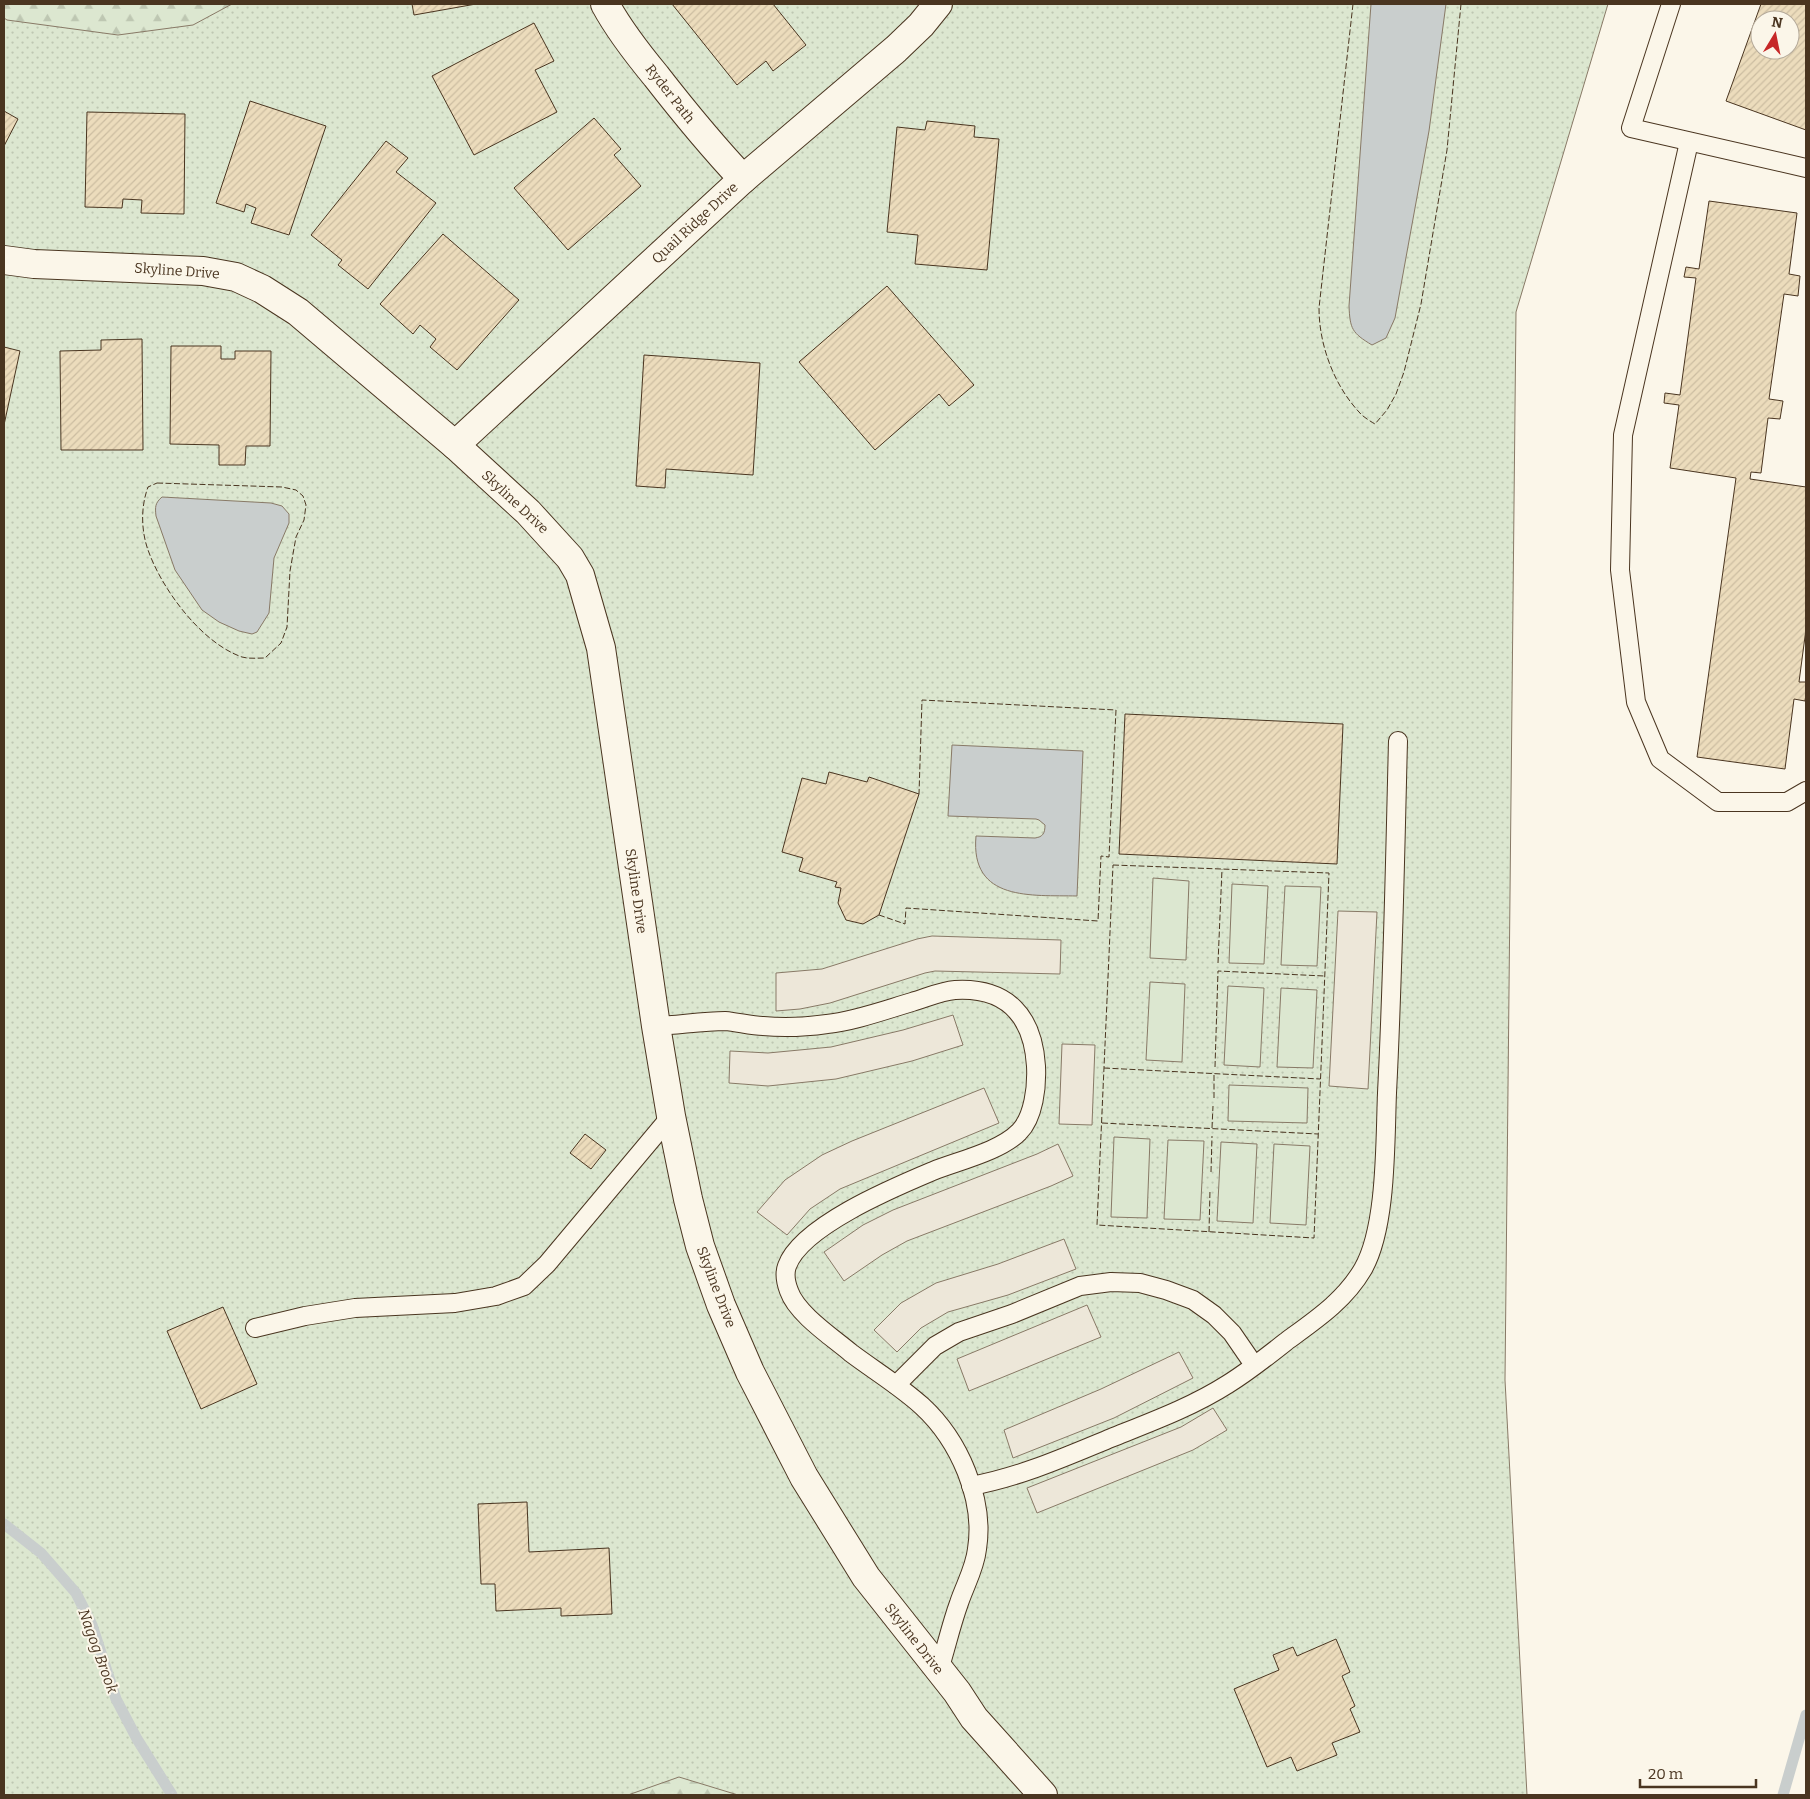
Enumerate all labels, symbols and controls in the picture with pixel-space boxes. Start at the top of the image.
north arrow [1750,10,1800,60]
text: N [1770,13,1784,32]
street label: Ryder Path [642,61,698,127]
street label: Quail Ridge Drive [648,179,742,267]
street label: Skyline Drive [134,260,220,282]
street label: Skyline Drive [478,467,552,537]
street label: Skyline Drive [622,847,650,935]
street label: Skyline Drive [693,1244,739,1330]
street label: Skyline Drive [881,1600,947,1678]
water label: Nagog Brook [74,1606,122,1696]
scale bar [1640,1756,1756,1788]
text: 20 m [1648,1765,1684,1783]

